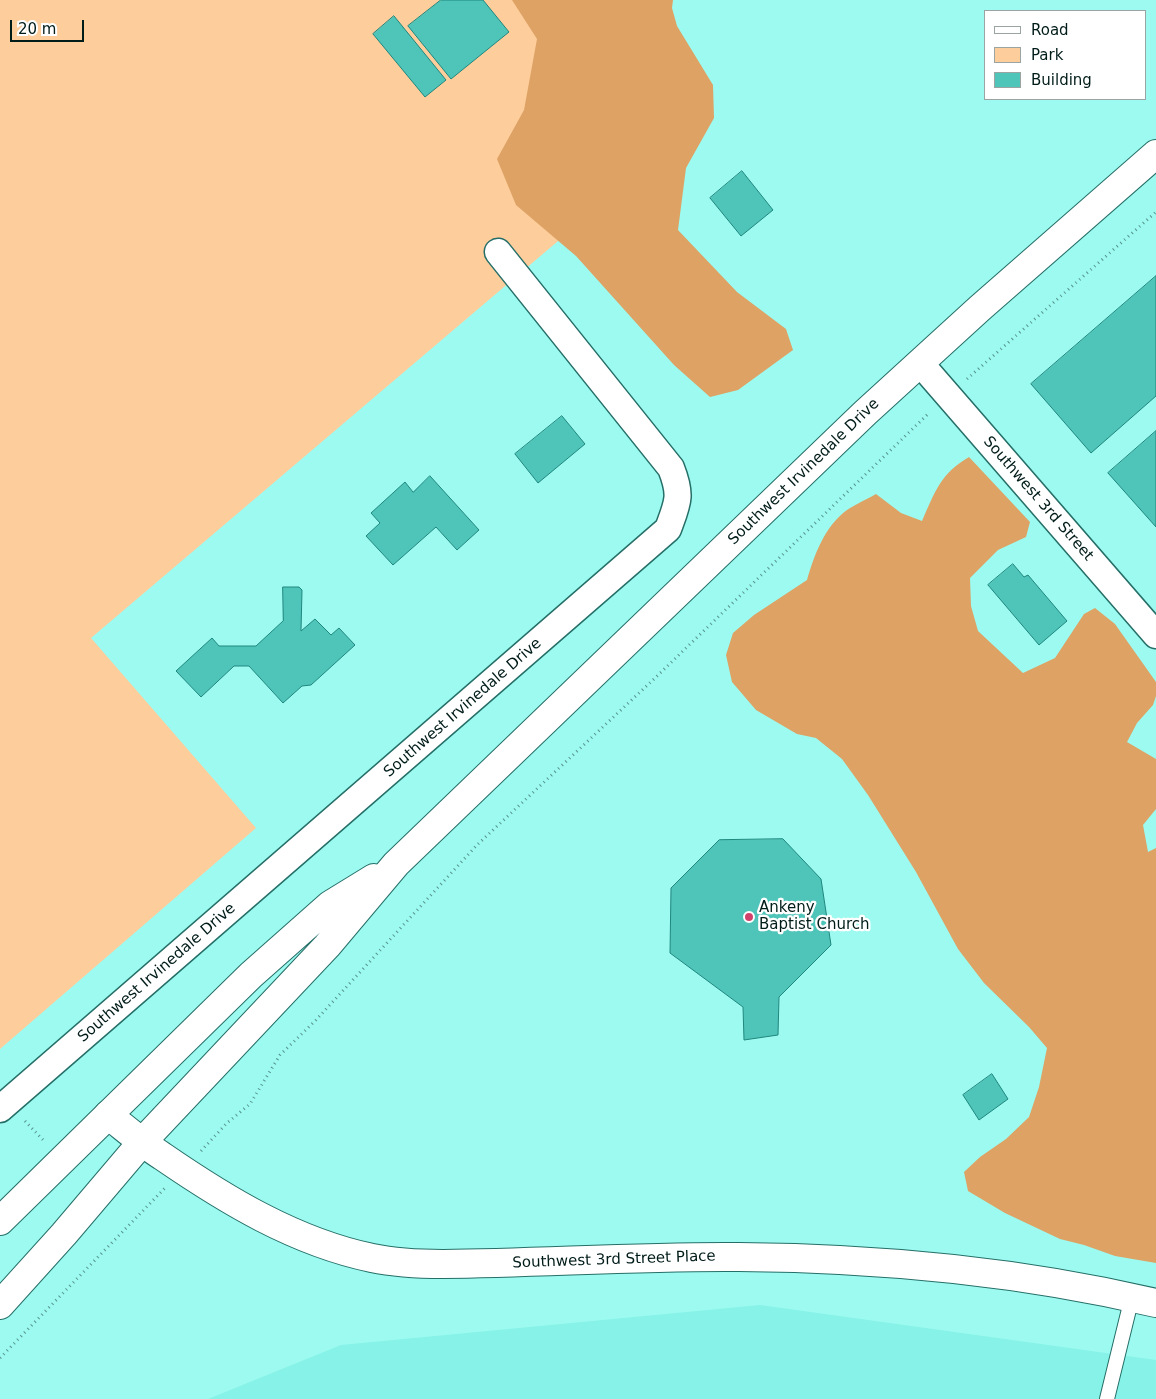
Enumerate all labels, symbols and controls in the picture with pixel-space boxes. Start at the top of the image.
scale bar [12,10,86,42]
legend [984,10,1146,100]
text: 20 m [18,20,56,38]
text: Road [1031,21,1069,39]
text: Park [1031,46,1063,64]
text: Building [1031,71,1092,89]
street label: Southwest Irvinedale Drive [725,395,883,549]
street label: Southwest 3rd Street [979,433,1097,565]
street label: Southwest Irvinedale Drive [381,635,545,781]
place label: Ankeny Baptist Church [759,899,870,934]
street label: Southwest Irvinedale Drive [75,900,239,1046]
marker: Ankeny Baptist Church [743,911,755,923]
street label: Southwest 3rd Street Place [512,1247,716,1273]

